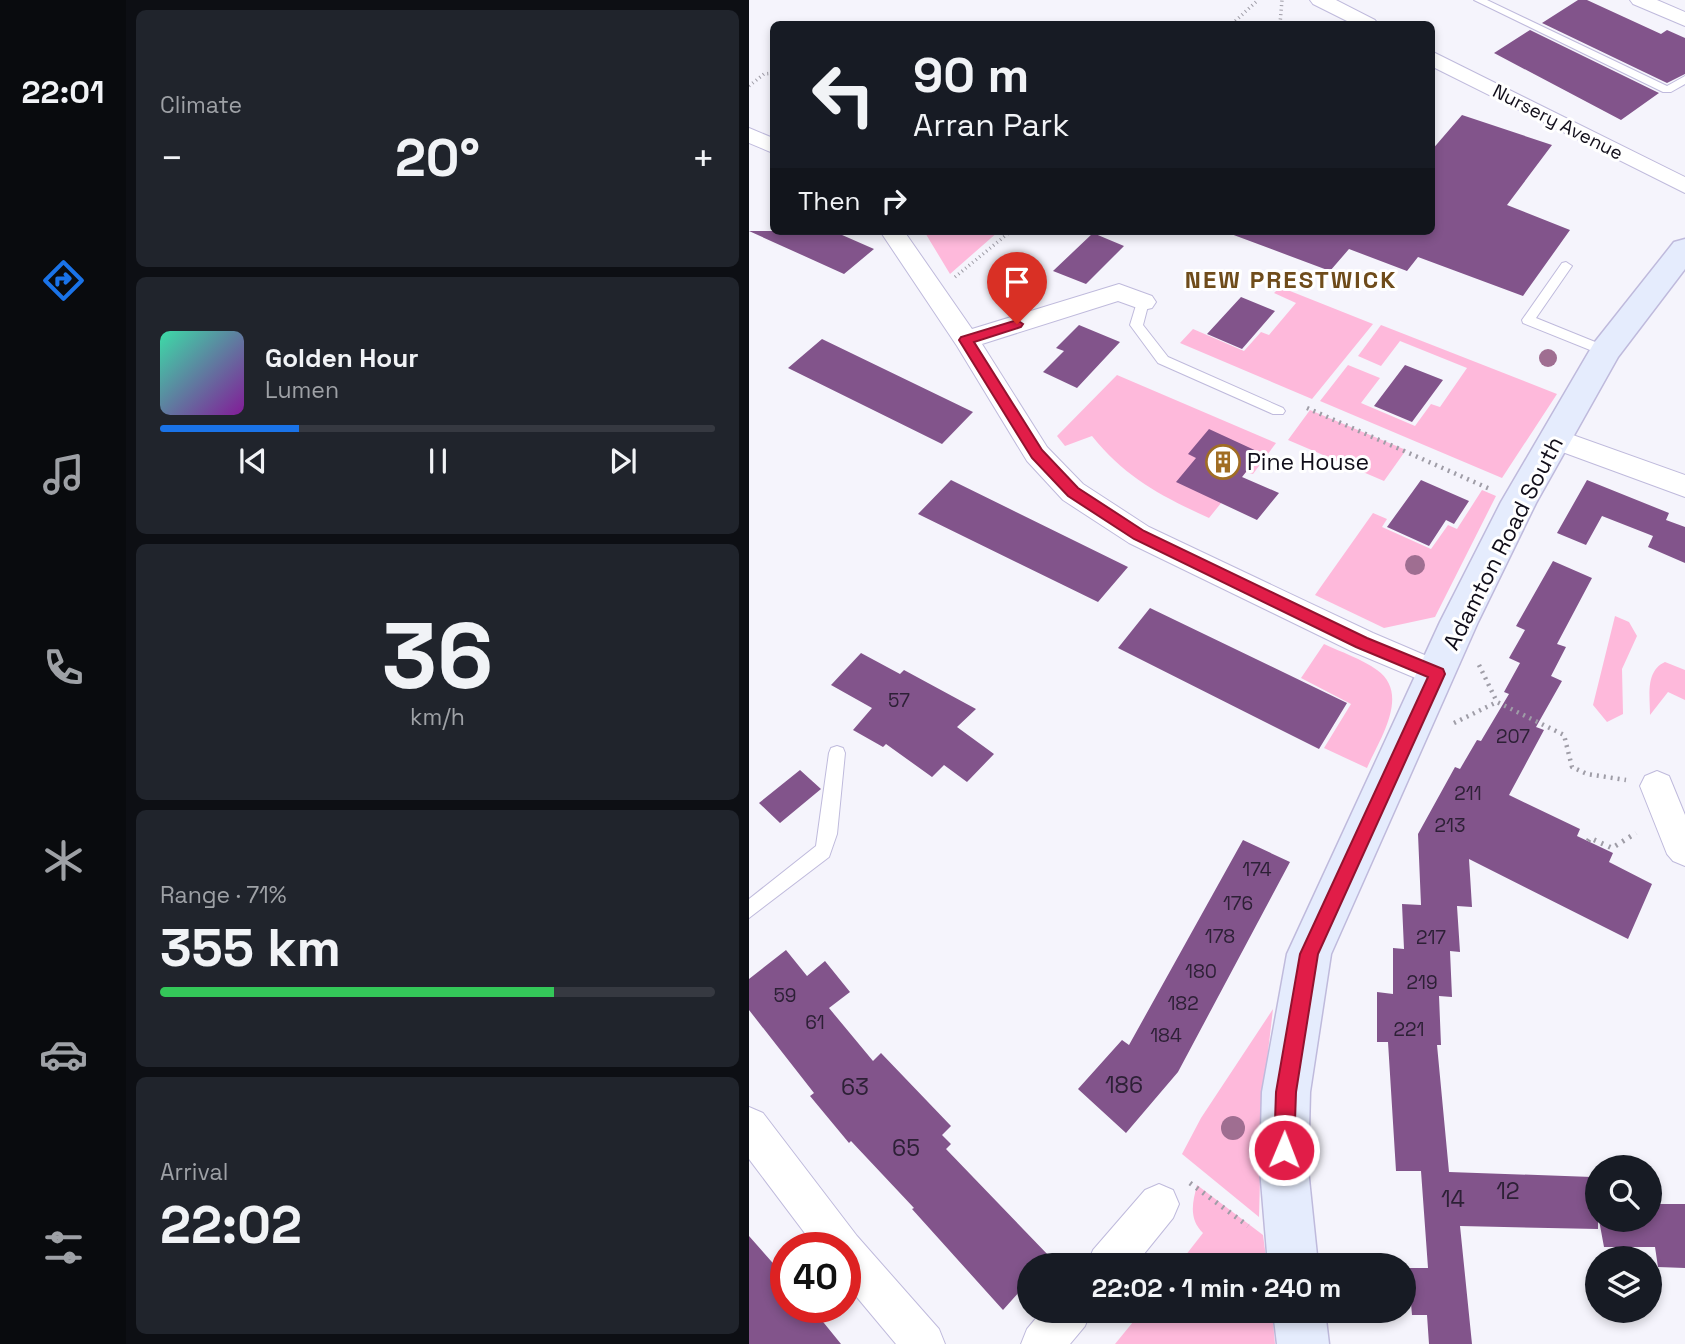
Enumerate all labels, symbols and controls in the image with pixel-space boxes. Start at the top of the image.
text: 90 m [913,44,1029,106]
icon: left [798,49,889,140]
text: 22:01 [22,72,104,112]
street label: Nursery Avenue [1489,78,1627,166]
text: Climate [160,90,242,120]
text: Arran Park [913,105,1070,145]
text: 20° [395,125,480,191]
text: − [160,134,184,182]
text: + [691,134,715,182]
icon: right [875,182,913,220]
text: Then [798,184,861,218]
pin [987,252,1047,324]
icon: directions [39,256,88,305]
icon: arrive [998,263,1036,301]
district label: NEW PRESTWICK [1185,264,1397,295]
text: Golden Hour [265,341,419,375]
text: Lumen [265,375,339,405]
street label: Adamton Road South [1436,431,1570,655]
icon: previous [234,442,272,480]
icon: pause [419,442,457,480]
icon: next [604,442,642,480]
building icon: Pine House [1204,443,1242,481]
place label: Pine House [1247,447,1369,477]
icon: music [39,450,88,499]
text: 36 [382,598,493,715]
icon: phone [39,643,88,692]
house number: 57 [888,688,910,713]
text: km/h [410,702,465,732]
house number: 207 [1496,724,1530,749]
house number: 211 [1454,781,1482,806]
house number: 213 [1435,813,1465,838]
icon: climate [39,836,88,885]
house number: 174 [1242,857,1272,882]
text: Range · 71% [160,880,286,910]
house number: 176 [1223,891,1253,916]
text: 355 km [160,915,341,981]
house number: 178 [1205,924,1235,949]
house number: 217 [1416,925,1446,950]
house number: 180 [1185,959,1217,984]
house number: 219 [1406,970,1438,995]
house number: 59 [773,983,797,1008]
house number: 182 [1167,991,1199,1016]
house number: 61 [805,1010,825,1035]
house number: 221 [1394,1017,1424,1042]
house number: 184 [1150,1023,1182,1048]
icon: car [39,1030,88,1079]
house number: 186 [1105,1070,1143,1100]
house number: 63 [841,1072,869,1102]
position arrow [1247,1113,1321,1187]
house number: 65 [892,1133,920,1163]
map controls [1585,1155,1662,1323]
button: search [1585,1155,1662,1232]
text: Arrival [160,1157,228,1187]
house number: 12 [1496,1176,1520,1206]
house number: 14 [1441,1184,1465,1214]
text: 22:02 [160,1192,302,1258]
icon: filters [39,1223,88,1272]
speed limit sign: 40 [770,1232,861,1323]
button: layers [1585,1246,1662,1323]
text: 22:02 · 1 min · 240 m [1092,1271,1341,1305]

